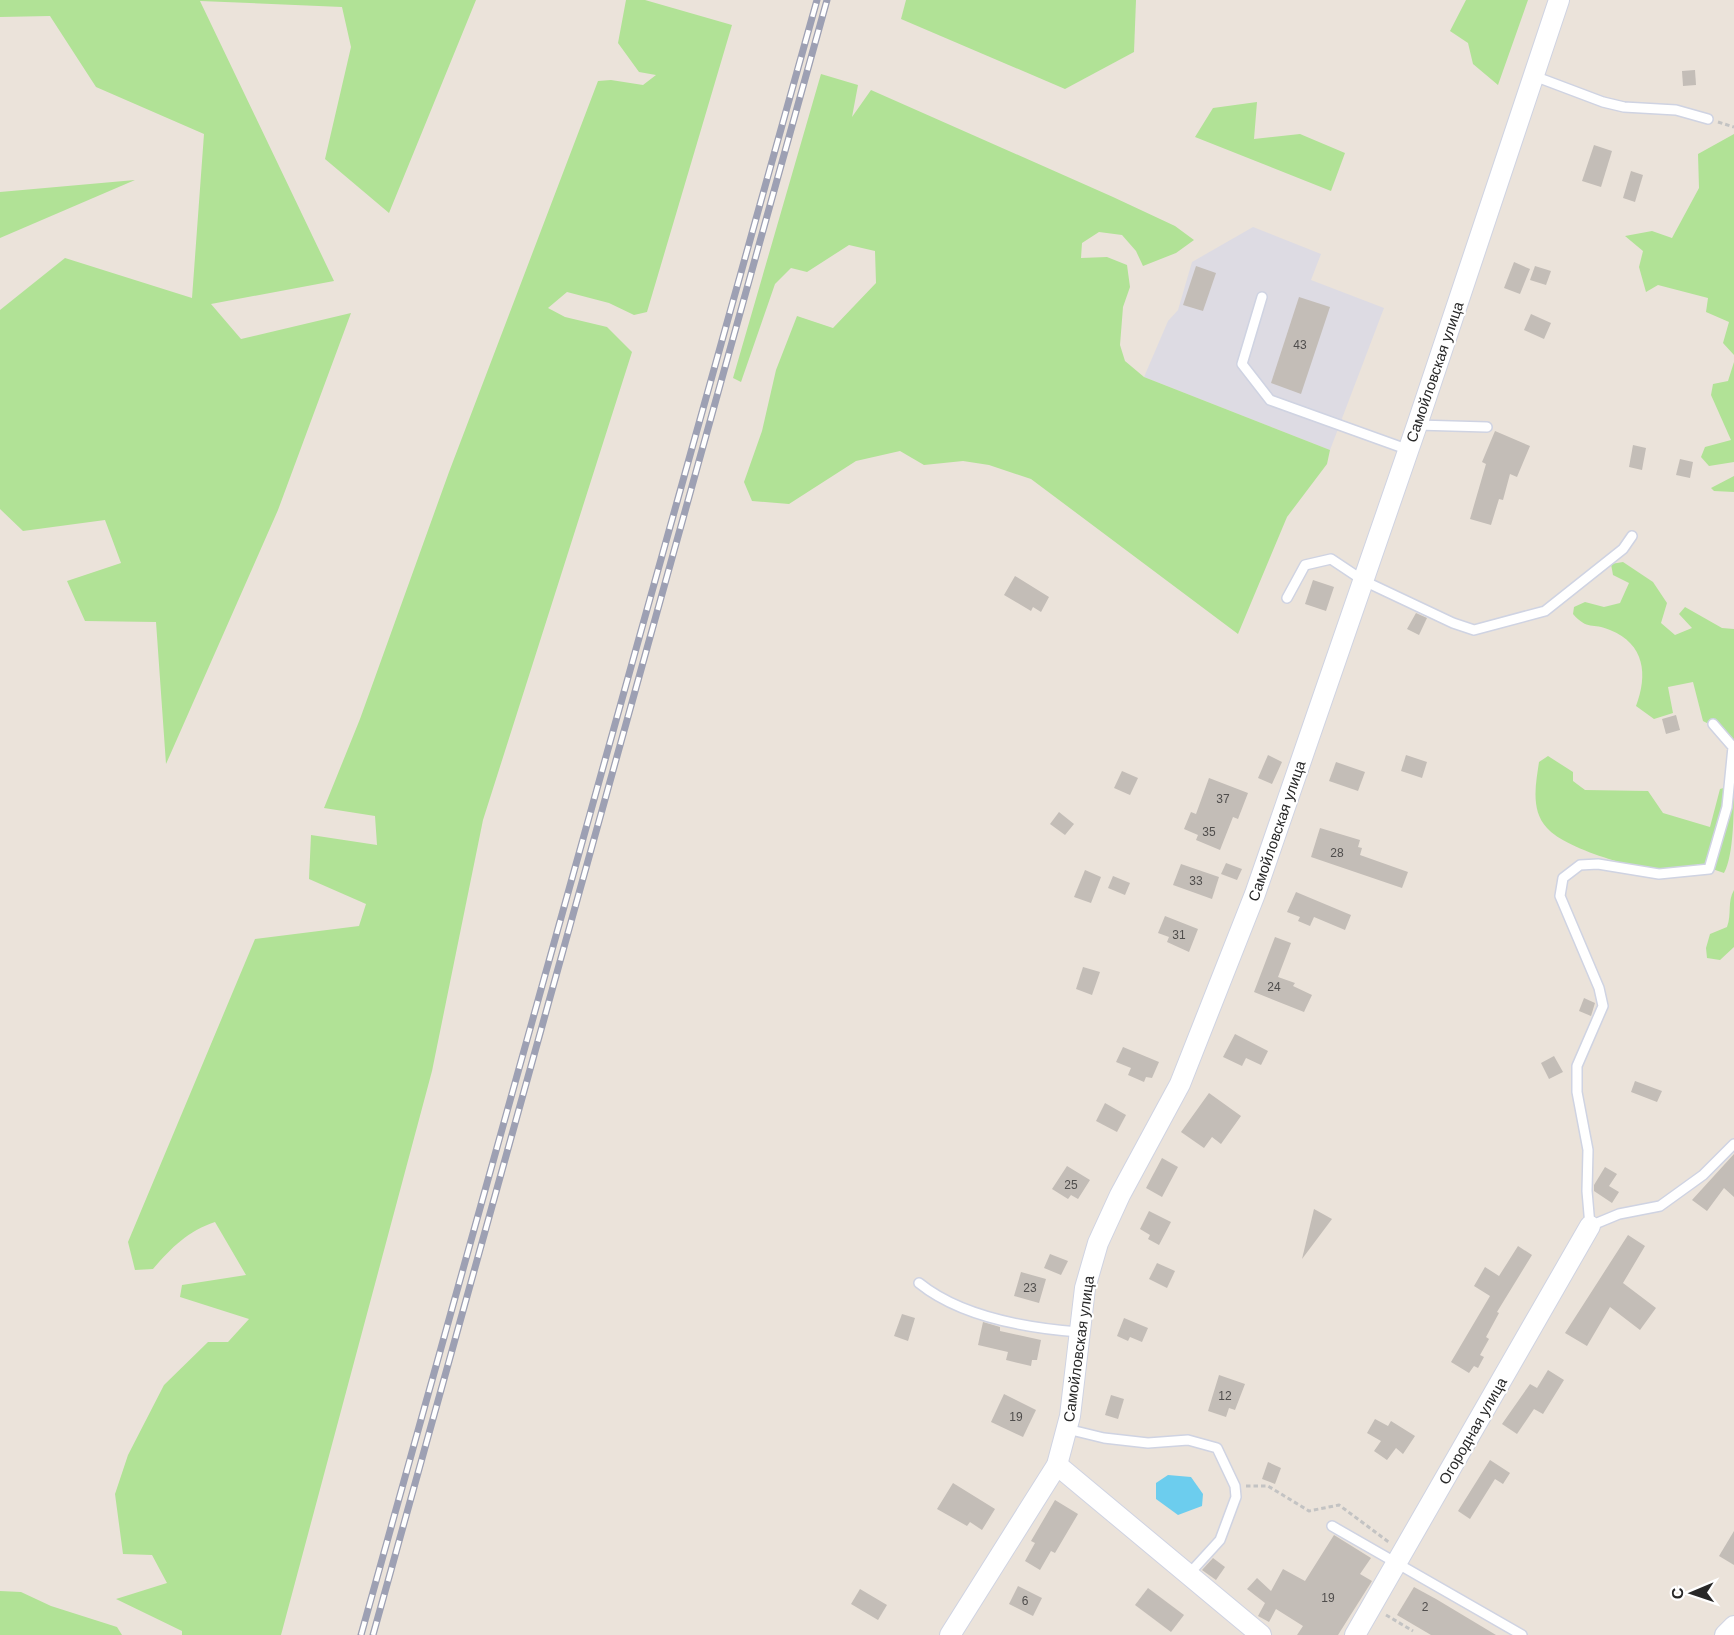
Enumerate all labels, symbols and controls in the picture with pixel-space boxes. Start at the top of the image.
street label: Самойловская улица [1402,299,1467,444]
house number: 43 [1293,338,1307,352]
street label: Самойловская улица [1244,758,1309,903]
house number: 37 [1216,792,1230,806]
house number: 35 [1202,825,1216,839]
house number: 28 [1330,846,1344,860]
house number: 33 [1189,874,1203,888]
house number: 31 [1172,928,1186,942]
house number: 24 [1267,980,1281,994]
house number: 25 [1064,1178,1078,1192]
street label: Самойловская улица [1060,1274,1097,1423]
house number: 23 [1023,1281,1037,1295]
street label: Огородная улица [1435,1374,1510,1487]
house number: 12 [1218,1389,1232,1403]
house number: 19 [1009,1410,1023,1424]
north arrow [1662,1563,1722,1623]
text: С [1669,1587,1686,1600]
house number: 19 [1321,1591,1335,1605]
house number: 6 [1022,1594,1029,1608]
house number: 2 [1422,1600,1429,1614]

